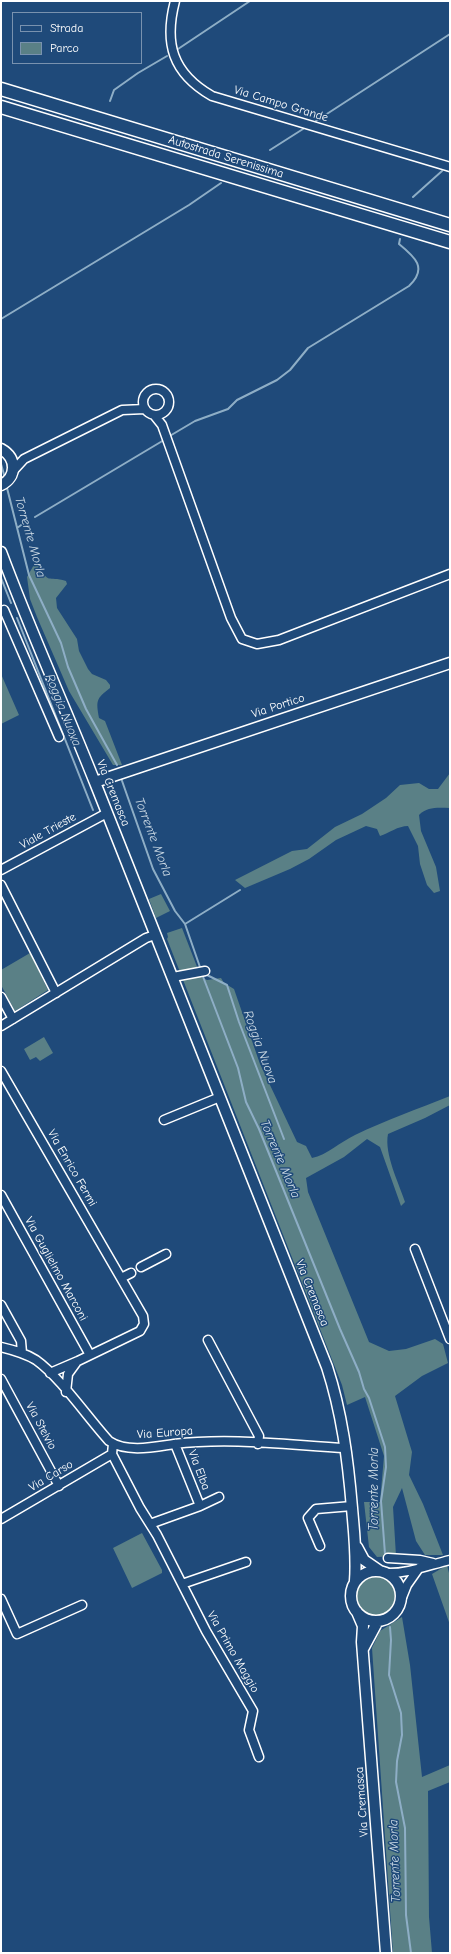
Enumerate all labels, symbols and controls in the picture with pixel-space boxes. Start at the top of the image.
legend [12,12,142,64]
text: Strada [50,21,83,35]
text: Parco [50,41,79,55]
street label: Via Campo Grande [232,83,330,125]
street label: Autostrada Serenissima [167,133,285,181]
water label: Torrente Morla [11,495,49,579]
water label: Roggia Nuova [41,672,85,748]
street label: Via Portico [250,691,306,721]
street label: Via Cremasca [93,758,133,828]
water label: Torrente Morla [131,795,175,879]
street label: Viale Trieste [17,810,79,852]
water label: Roggia Nuova [240,1008,280,1086]
water label: Torrente Morla [257,1118,303,1200]
street label: Via Enrico Fermi [44,1127,100,1209]
street label: Via Guglielmo Marconi [21,1214,91,1324]
street label: Via Cremasca [292,1258,332,1328]
street label: Via Stelvio [22,1400,60,1452]
street label: Via Europa [136,1424,194,1442]
water label: Torrente Morla [366,1447,382,1531]
street label: Via Elba [185,1448,213,1492]
street label: Via Carso [26,1457,76,1495]
street label: Via Primo Maggio [204,1609,262,1695]
street label: Via Cremasca [352,1766,372,1838]
water label: Torrente Morla [386,1819,404,1903]

